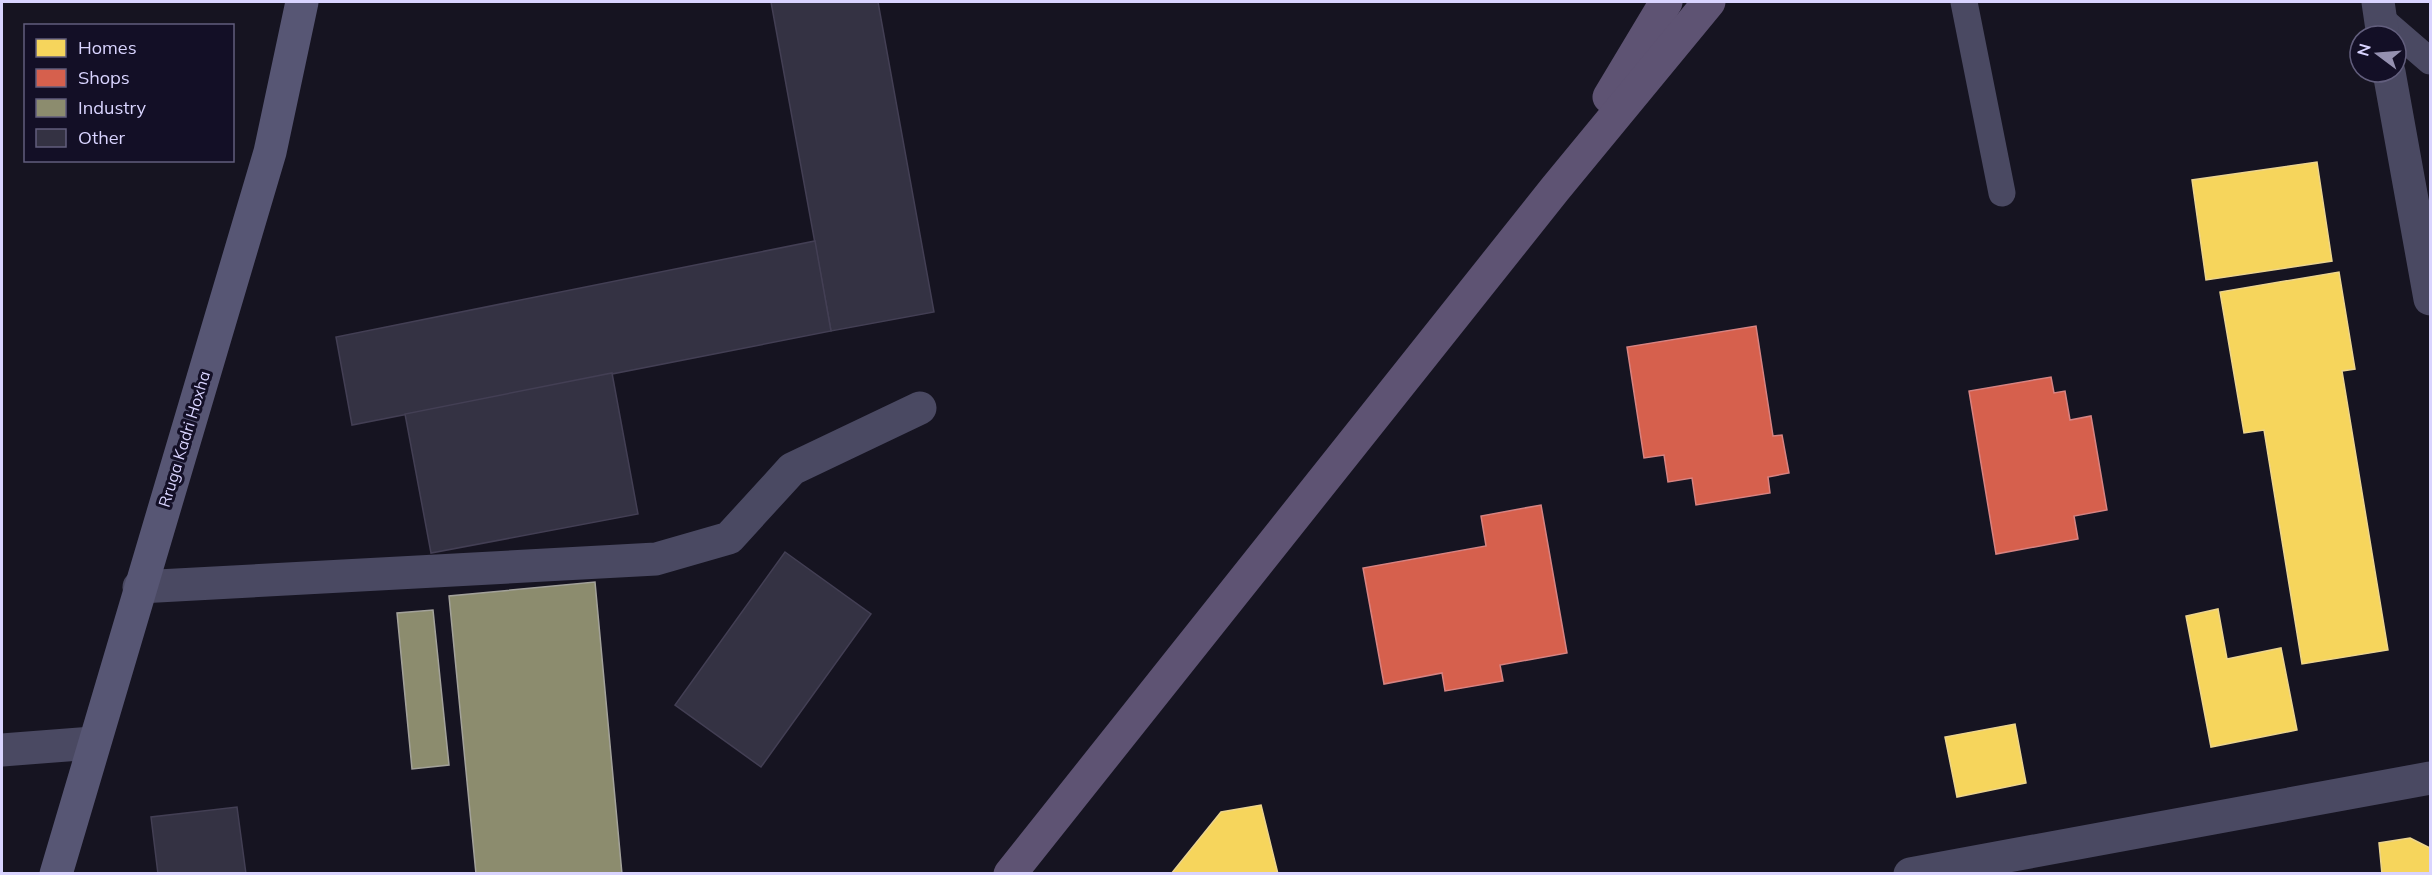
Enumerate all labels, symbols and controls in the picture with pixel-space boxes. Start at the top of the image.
legend [24,24,234,162]
north arrow [2348,24,2408,84]
text: Homes [78,36,137,59]
text: N [2352,41,2375,58]
text: Shops [78,66,130,89]
text: Industry [78,96,147,119]
text: Other [78,126,126,149]
street label: Rruga Kadri Hoxha [154,368,214,510]

